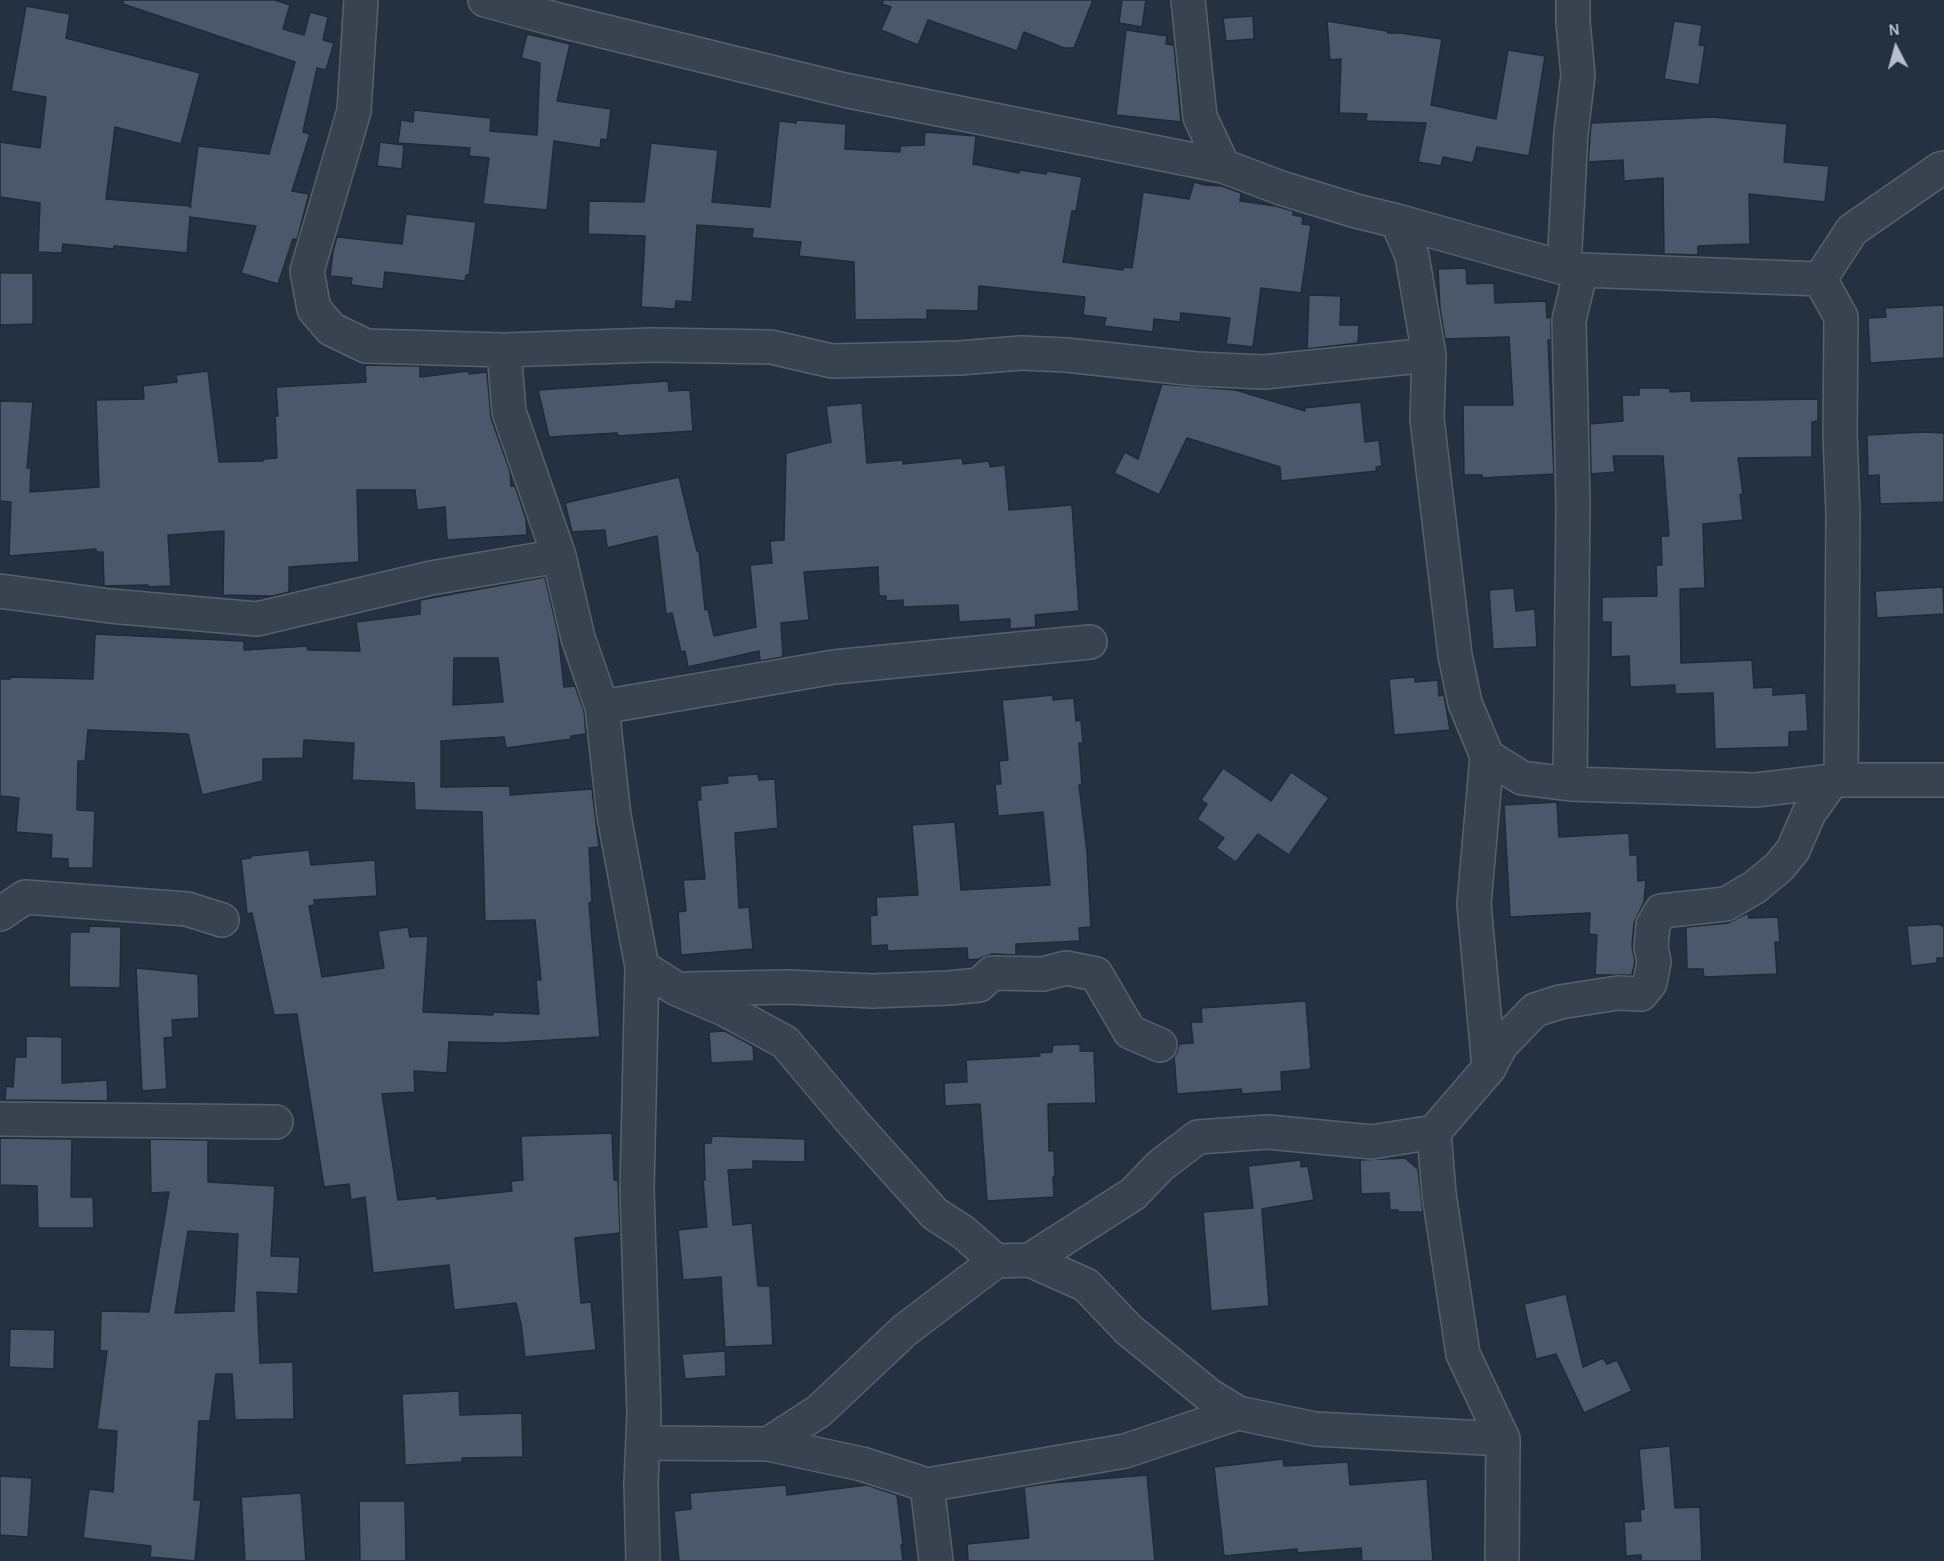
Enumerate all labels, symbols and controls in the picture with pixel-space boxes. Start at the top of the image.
north arrow [1866,18,1926,78]
text: N [1888,22,1900,39]

